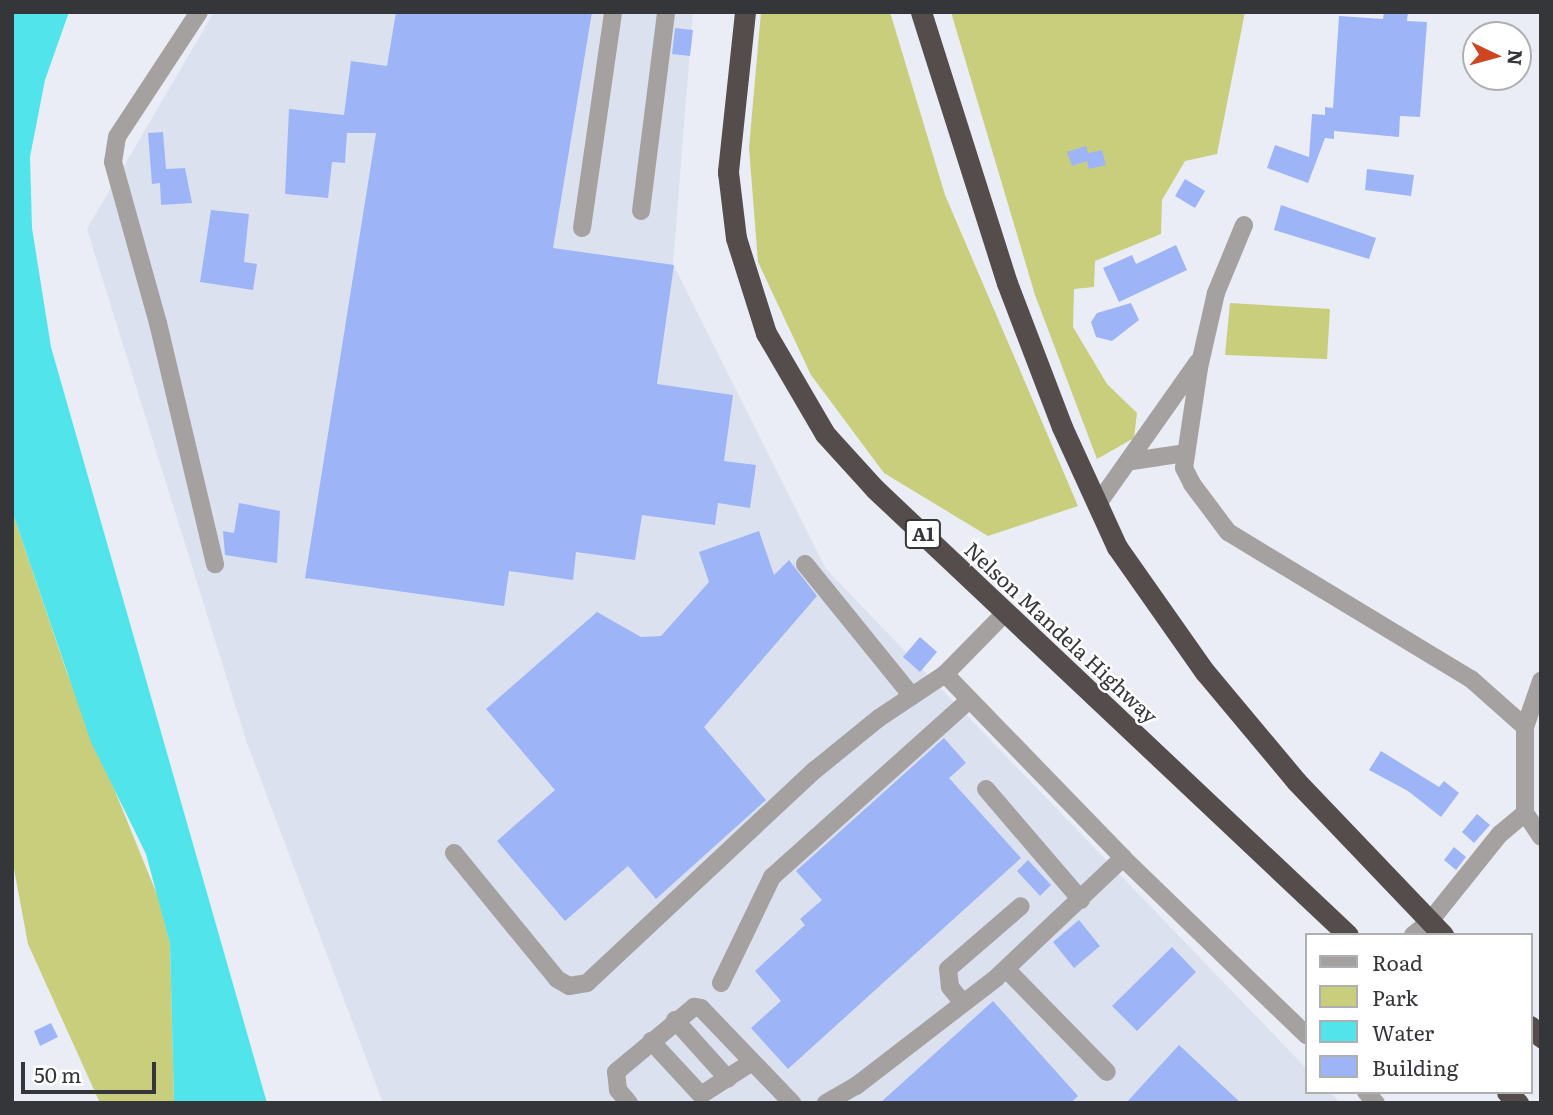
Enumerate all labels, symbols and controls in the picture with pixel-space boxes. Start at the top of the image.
north arrow [1462,21,1532,91]
text: N [1501,48,1531,67]
road number: A1 [904,519,942,550]
street label: Nelson Mandela Highway [960,536,1164,728]
legend [1304,933,1532,1094]
text: Road [1372,946,1423,977]
text: Park [1372,981,1418,1012]
text: Water [1372,1016,1434,1047]
scale bar [24,1048,159,1092]
text: Building [1372,1051,1458,1082]
text: 50 m [34,1058,81,1089]

